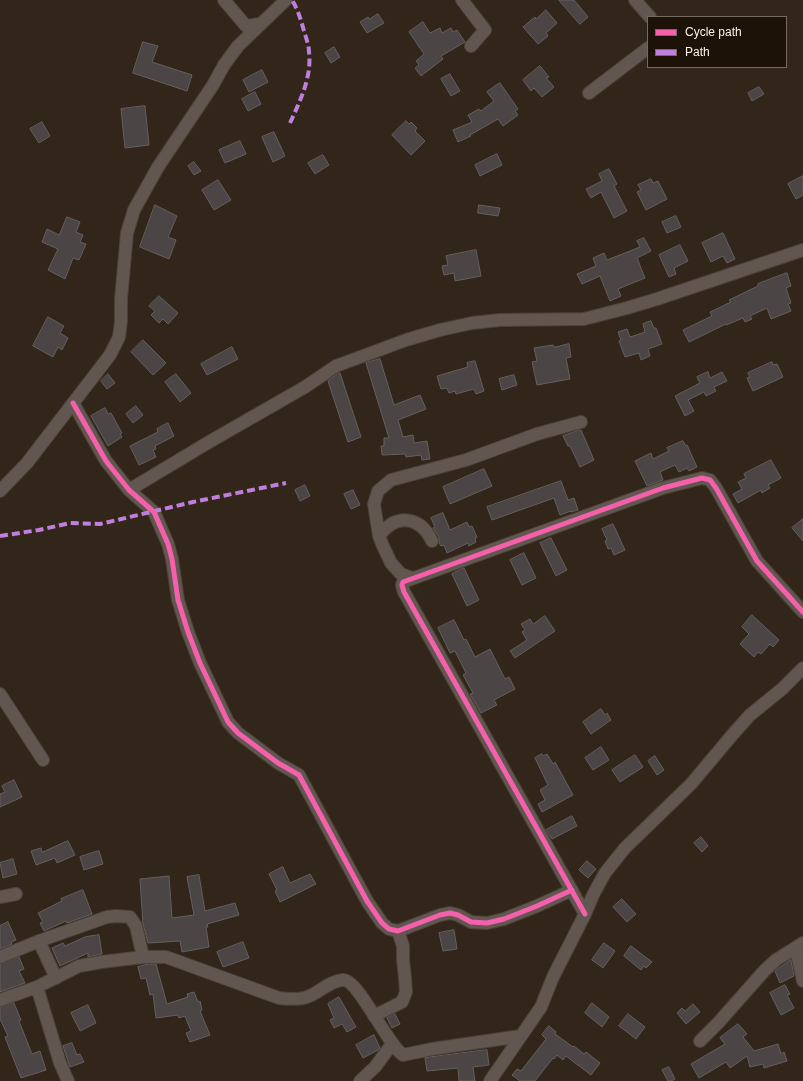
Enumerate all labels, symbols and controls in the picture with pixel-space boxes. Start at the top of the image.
legend [647,16,787,68]
text: Cycle path [685,25,742,39]
text: Path [685,45,710,59]

